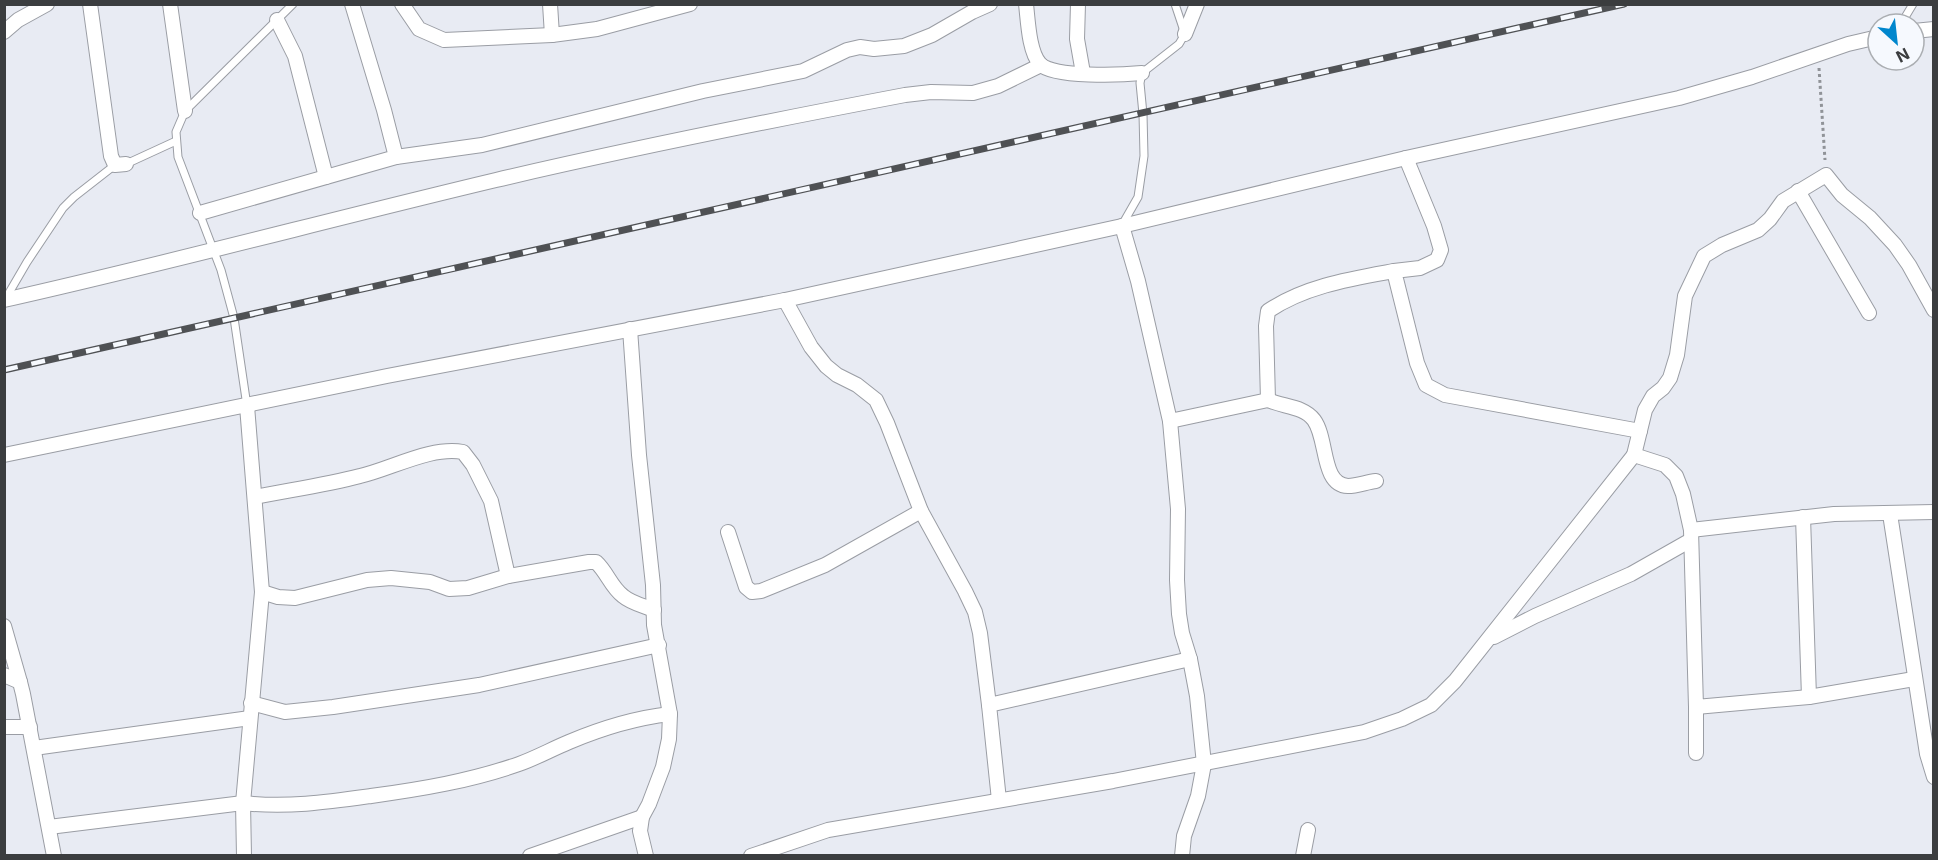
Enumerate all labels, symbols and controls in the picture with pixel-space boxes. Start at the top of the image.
north arrow [1866,12,1926,72]
text: N [1893,44,1913,67]

